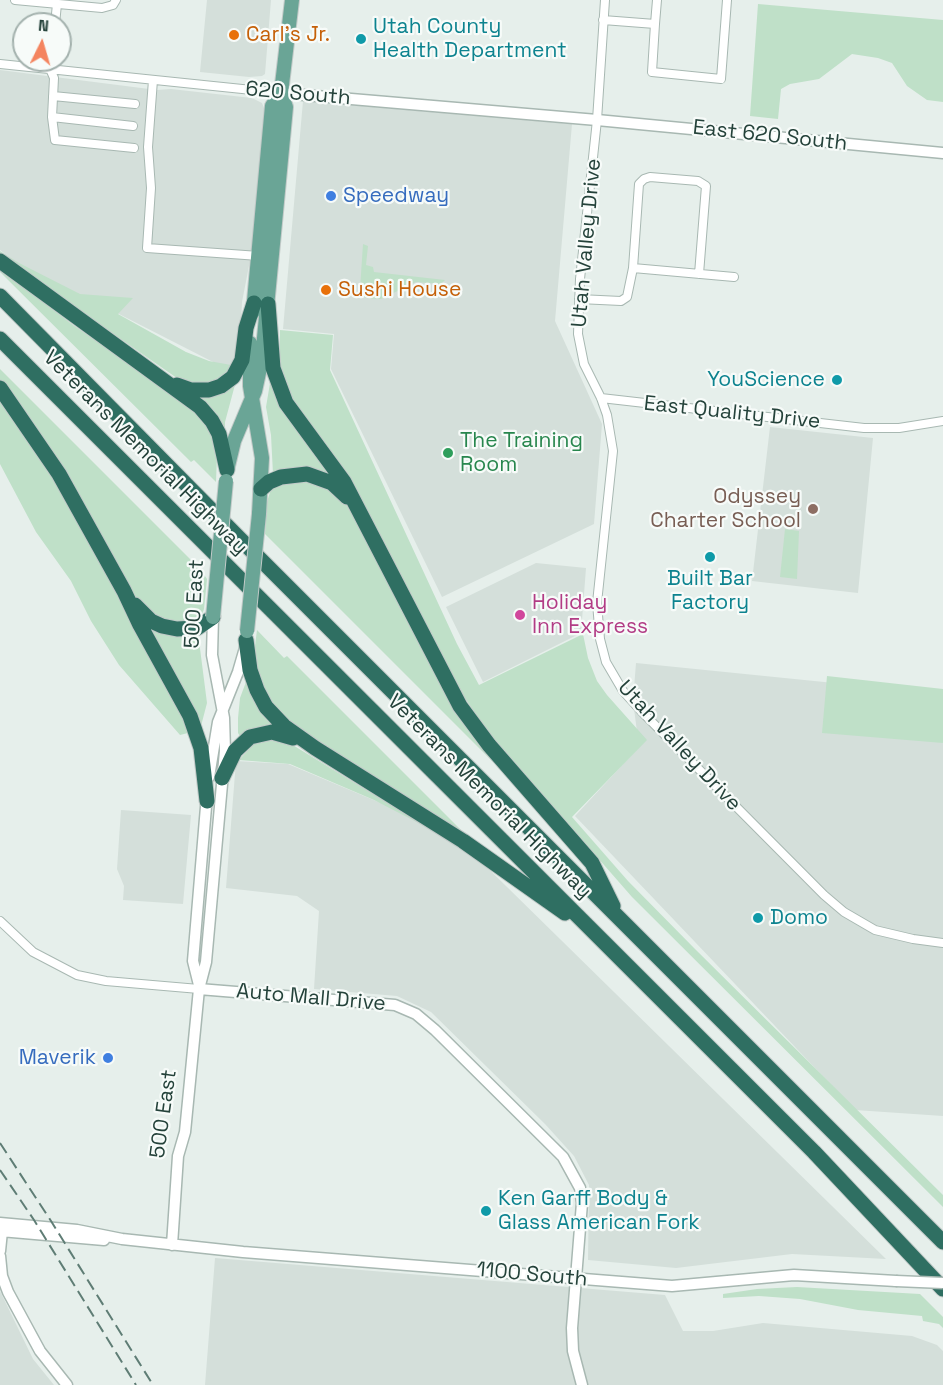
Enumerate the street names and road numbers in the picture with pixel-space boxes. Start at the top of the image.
street label: 620 South [244,77,352,111]
street label: East 620 South [691,115,849,157]
street label: Utah Valley Drive [567,157,607,329]
street label: Veterans Memorial Highway [38,346,252,560]
street label: East Quality Drive [643,391,821,435]
street label: 500 East [180,559,210,649]
street label: Utah Valley Drive [612,675,746,817]
street label: Veterans Memorial Highway [382,690,596,904]
street label: Auto Mall Drive [235,979,387,1017]
street label: 500 East [145,1068,183,1160]
street label: 1100 South [476,1258,588,1292]

